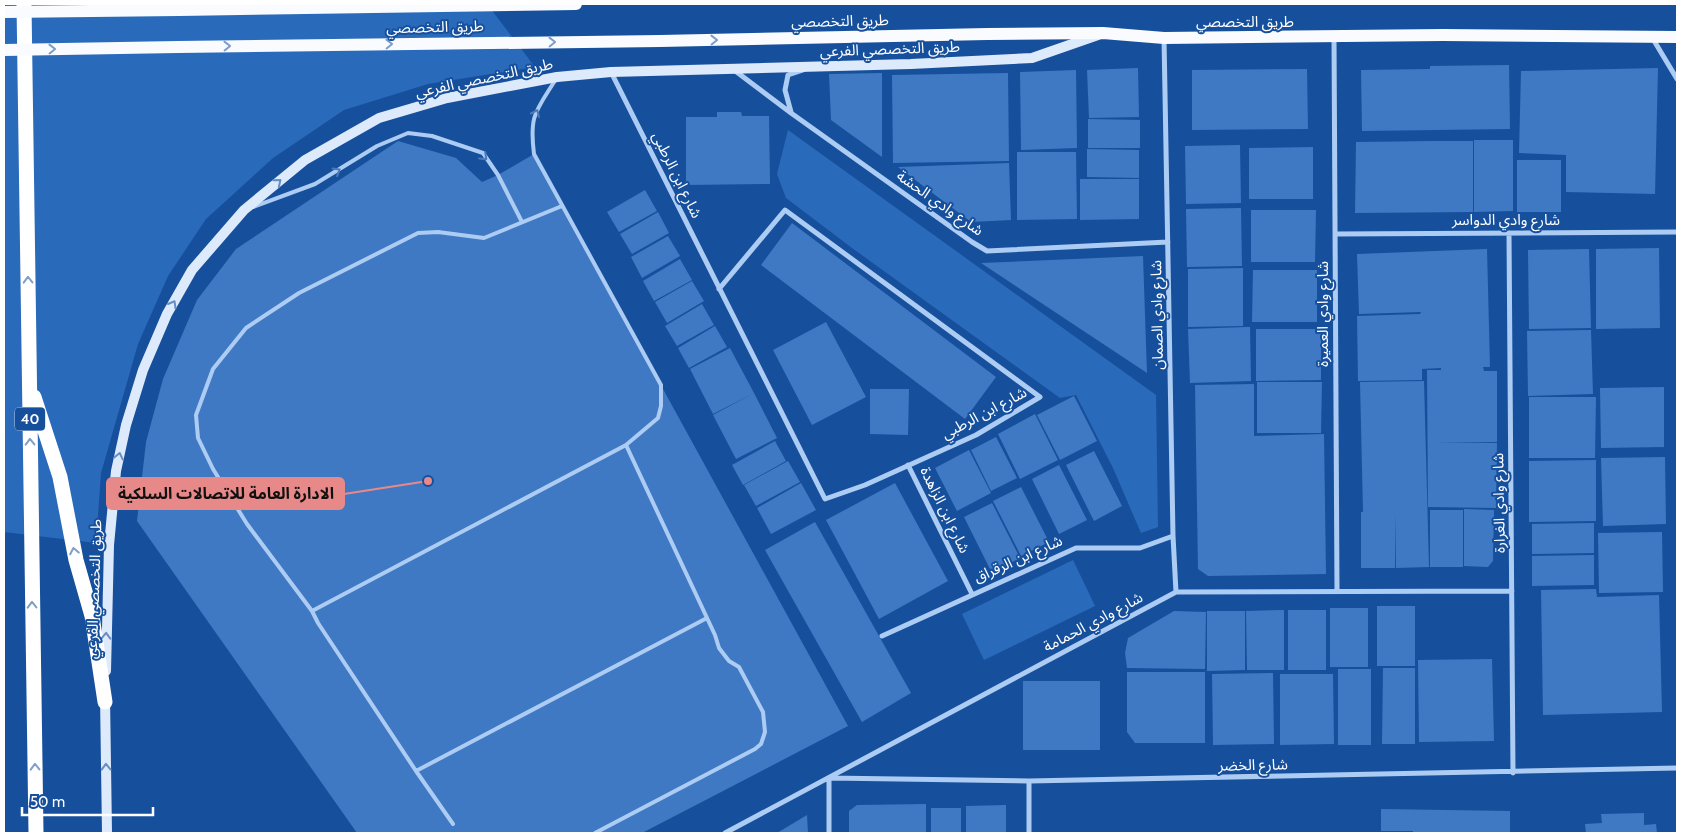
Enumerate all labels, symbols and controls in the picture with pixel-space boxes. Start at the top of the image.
street label: طريق التخصصي [791,11,889,33]
street label: طريق التخصصي [1196,13,1294,33]
street label: طريق التخصصي [386,17,484,39]
one-way arrow [710,34,718,45]
one-way arrow [548,37,556,47]
street label: طريق التخصصي الفرعي [820,38,960,63]
one-way arrow [386,39,393,49]
one-way arrow [223,41,231,52]
one-way arrow [49,44,57,55]
street label: طريق التخصصي الفرعي [414,55,555,104]
one-way arrow [530,110,540,119]
street label: شارع ابن الرطبي [646,129,706,223]
one-way arrow [478,151,487,160]
street label: شارع وادي الحشة [891,166,987,242]
one-way arrow [331,167,340,177]
one-way arrow [273,179,282,188]
street label: شارع وادي الدواسر [1451,211,1560,232]
street label: شارع وادي الصمان [1147,260,1170,370]
street label: شارع وادي العميرة [1314,261,1335,367]
one-way arrow [23,275,33,283]
one-way arrow [166,300,176,309]
street label: شارع ابن الرطبي [938,383,1031,446]
road number: 40 [15,408,45,430]
one-way arrow [25,438,35,446]
one-way arrow [113,452,124,461]
street label: شارع وادي الغرارة [1489,452,1512,553]
street label: شارع ابن الزاهدة [914,464,974,558]
callout: الادارة العامة للاتصالات السلكية [107,478,344,509]
text: الادارة العامة للاتصالات السلكية [118,484,334,503]
street label: طريق التخصصي الفرعي [83,519,108,659]
street label: شارع ابن الرقراق [971,531,1066,589]
one-way arrow [70,547,80,556]
street label: شارع وادي الحمامة [1040,588,1147,658]
one-way arrow [27,600,38,608]
one-way arrow [101,631,112,639]
street label: شارع الخضر [1217,755,1288,778]
one-way arrow [30,763,40,770]
one-way arrow [101,763,111,770]
scale bar [22,784,154,816]
text: 50 m [30,793,65,811]

